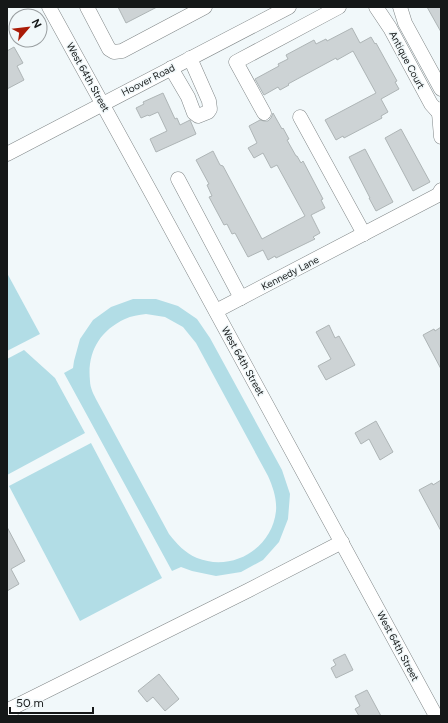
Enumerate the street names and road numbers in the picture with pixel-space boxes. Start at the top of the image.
street label: Antique Court [386,29,428,91]
street label: West 64th Street [64,40,113,114]
street label: Hoover Road [119,61,177,99]
street label: Kennedy Lane [259,253,322,293]
street label: West 64th Street [219,324,268,398]
street label: West 64th Street [374,609,422,683]

